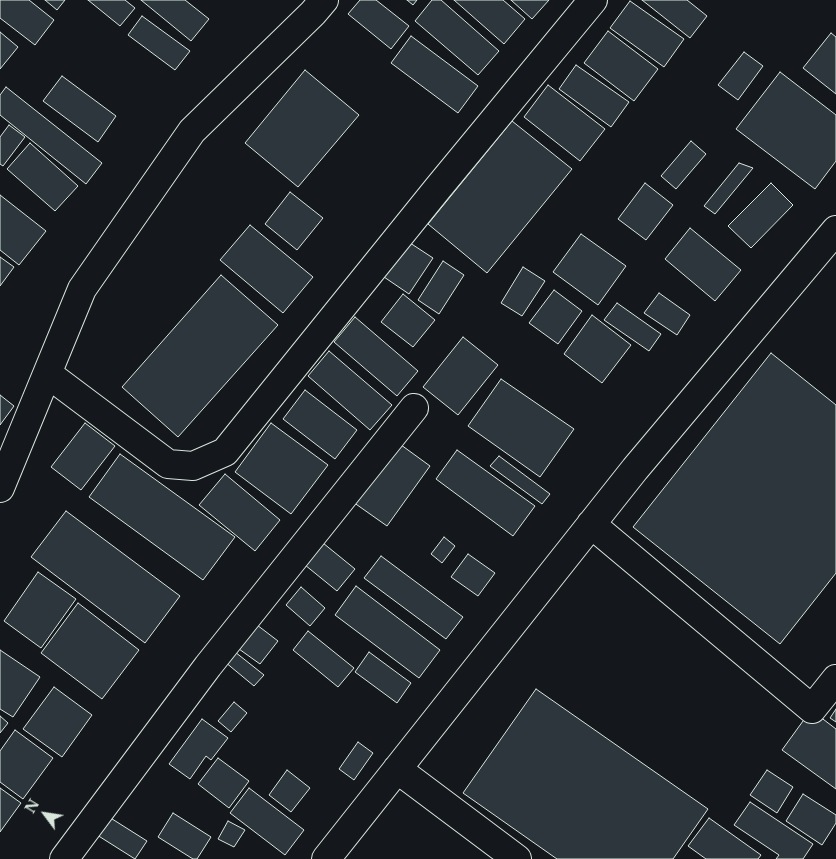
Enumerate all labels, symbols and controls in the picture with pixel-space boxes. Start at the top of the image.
north arrow [20,789,70,839]
text: N [21,796,43,817]

